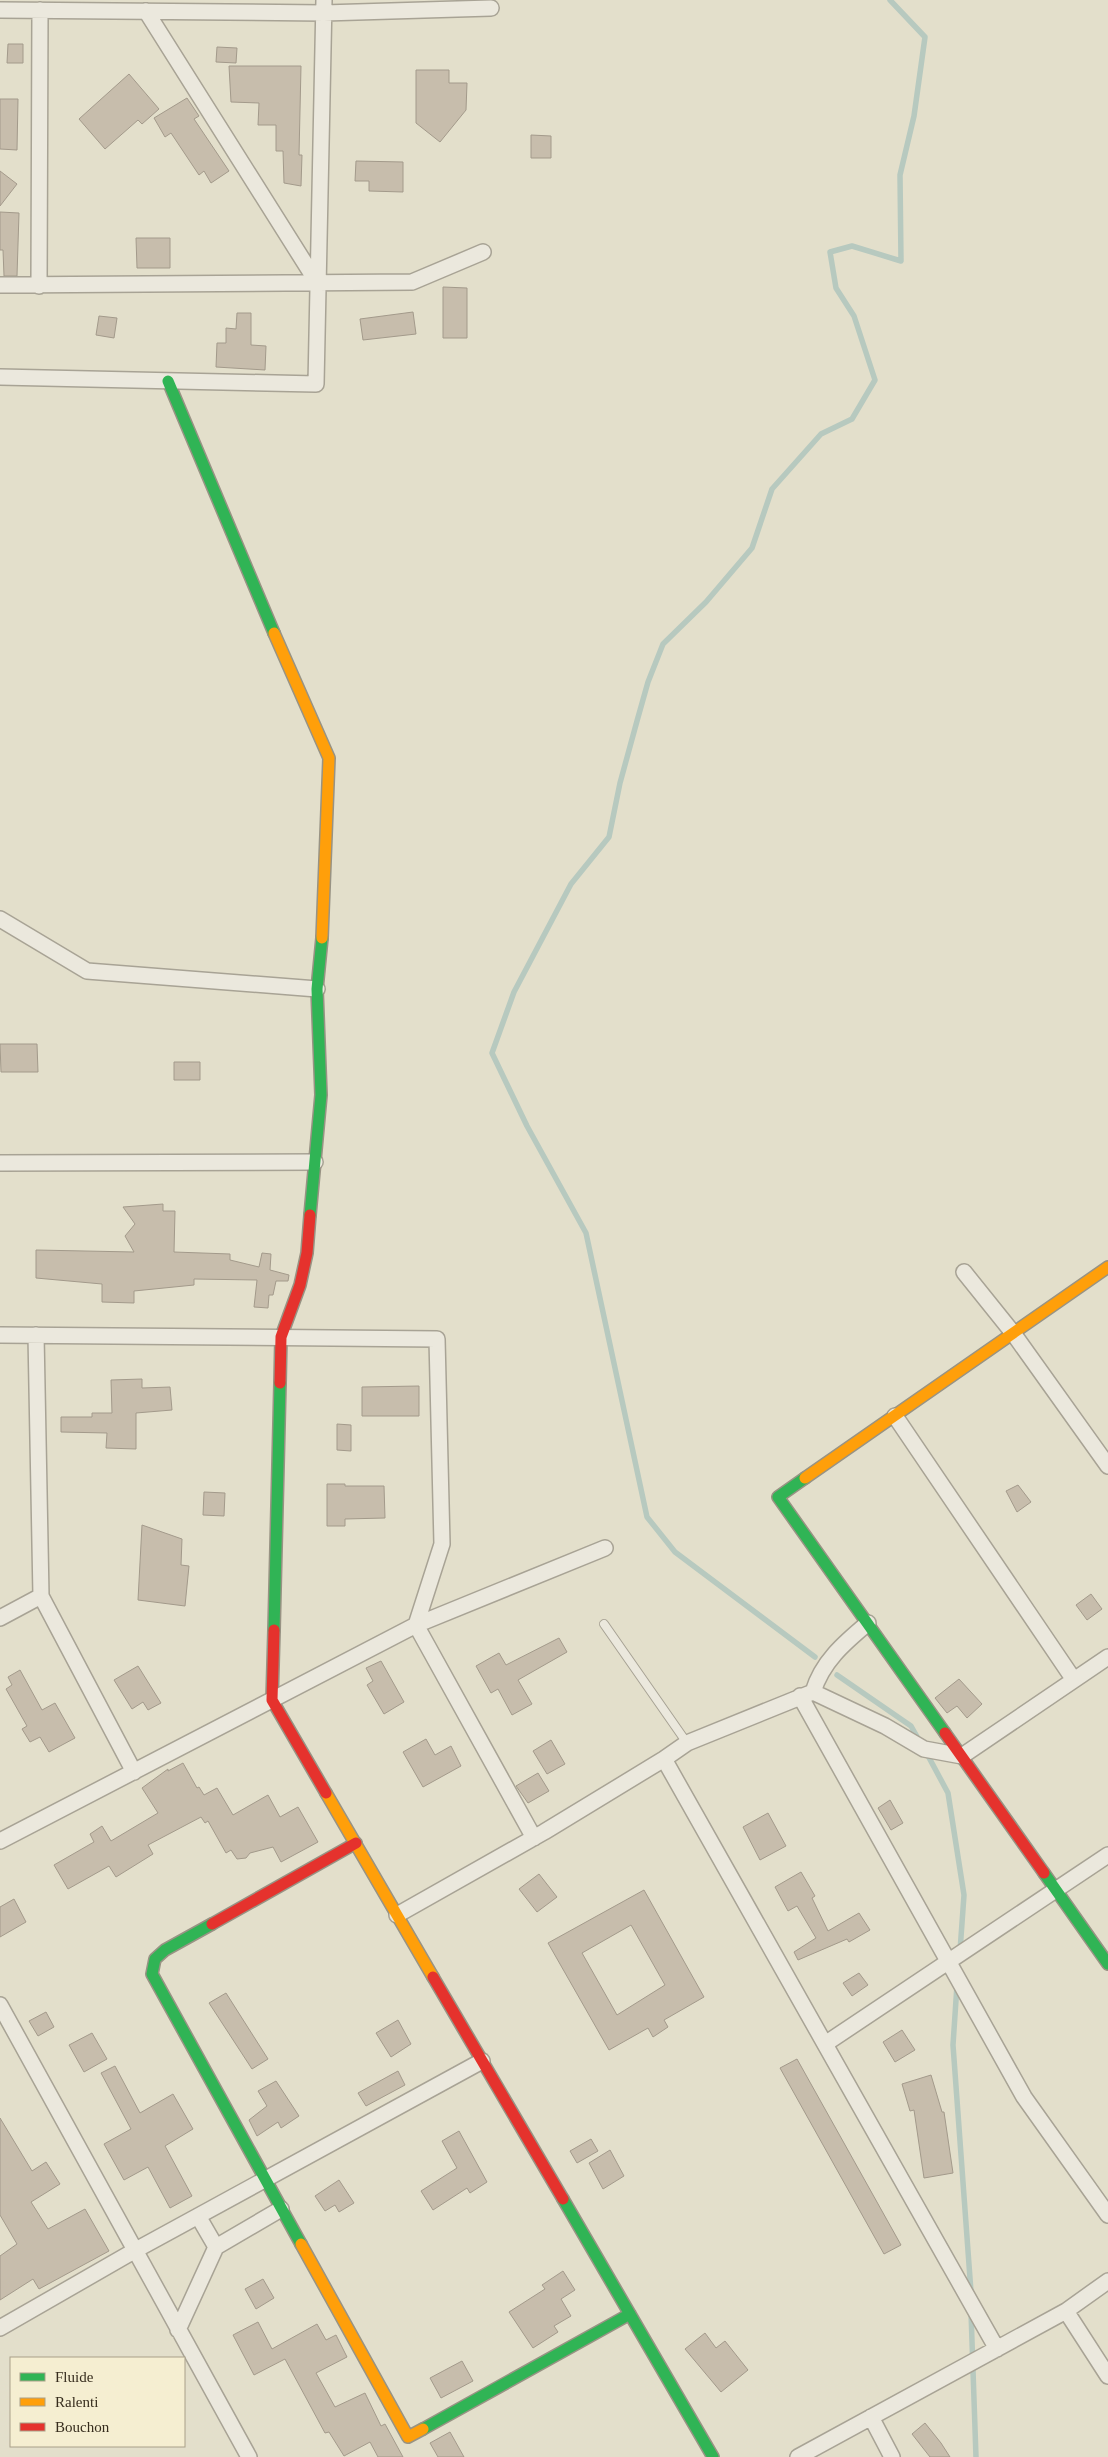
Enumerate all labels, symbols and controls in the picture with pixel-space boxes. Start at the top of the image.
legend [10,2357,185,2447]
text: Fluide [55,2369,94,2385]
text: Ralenti [55,2394,98,2410]
text: Bouchon [55,2419,110,2435]

